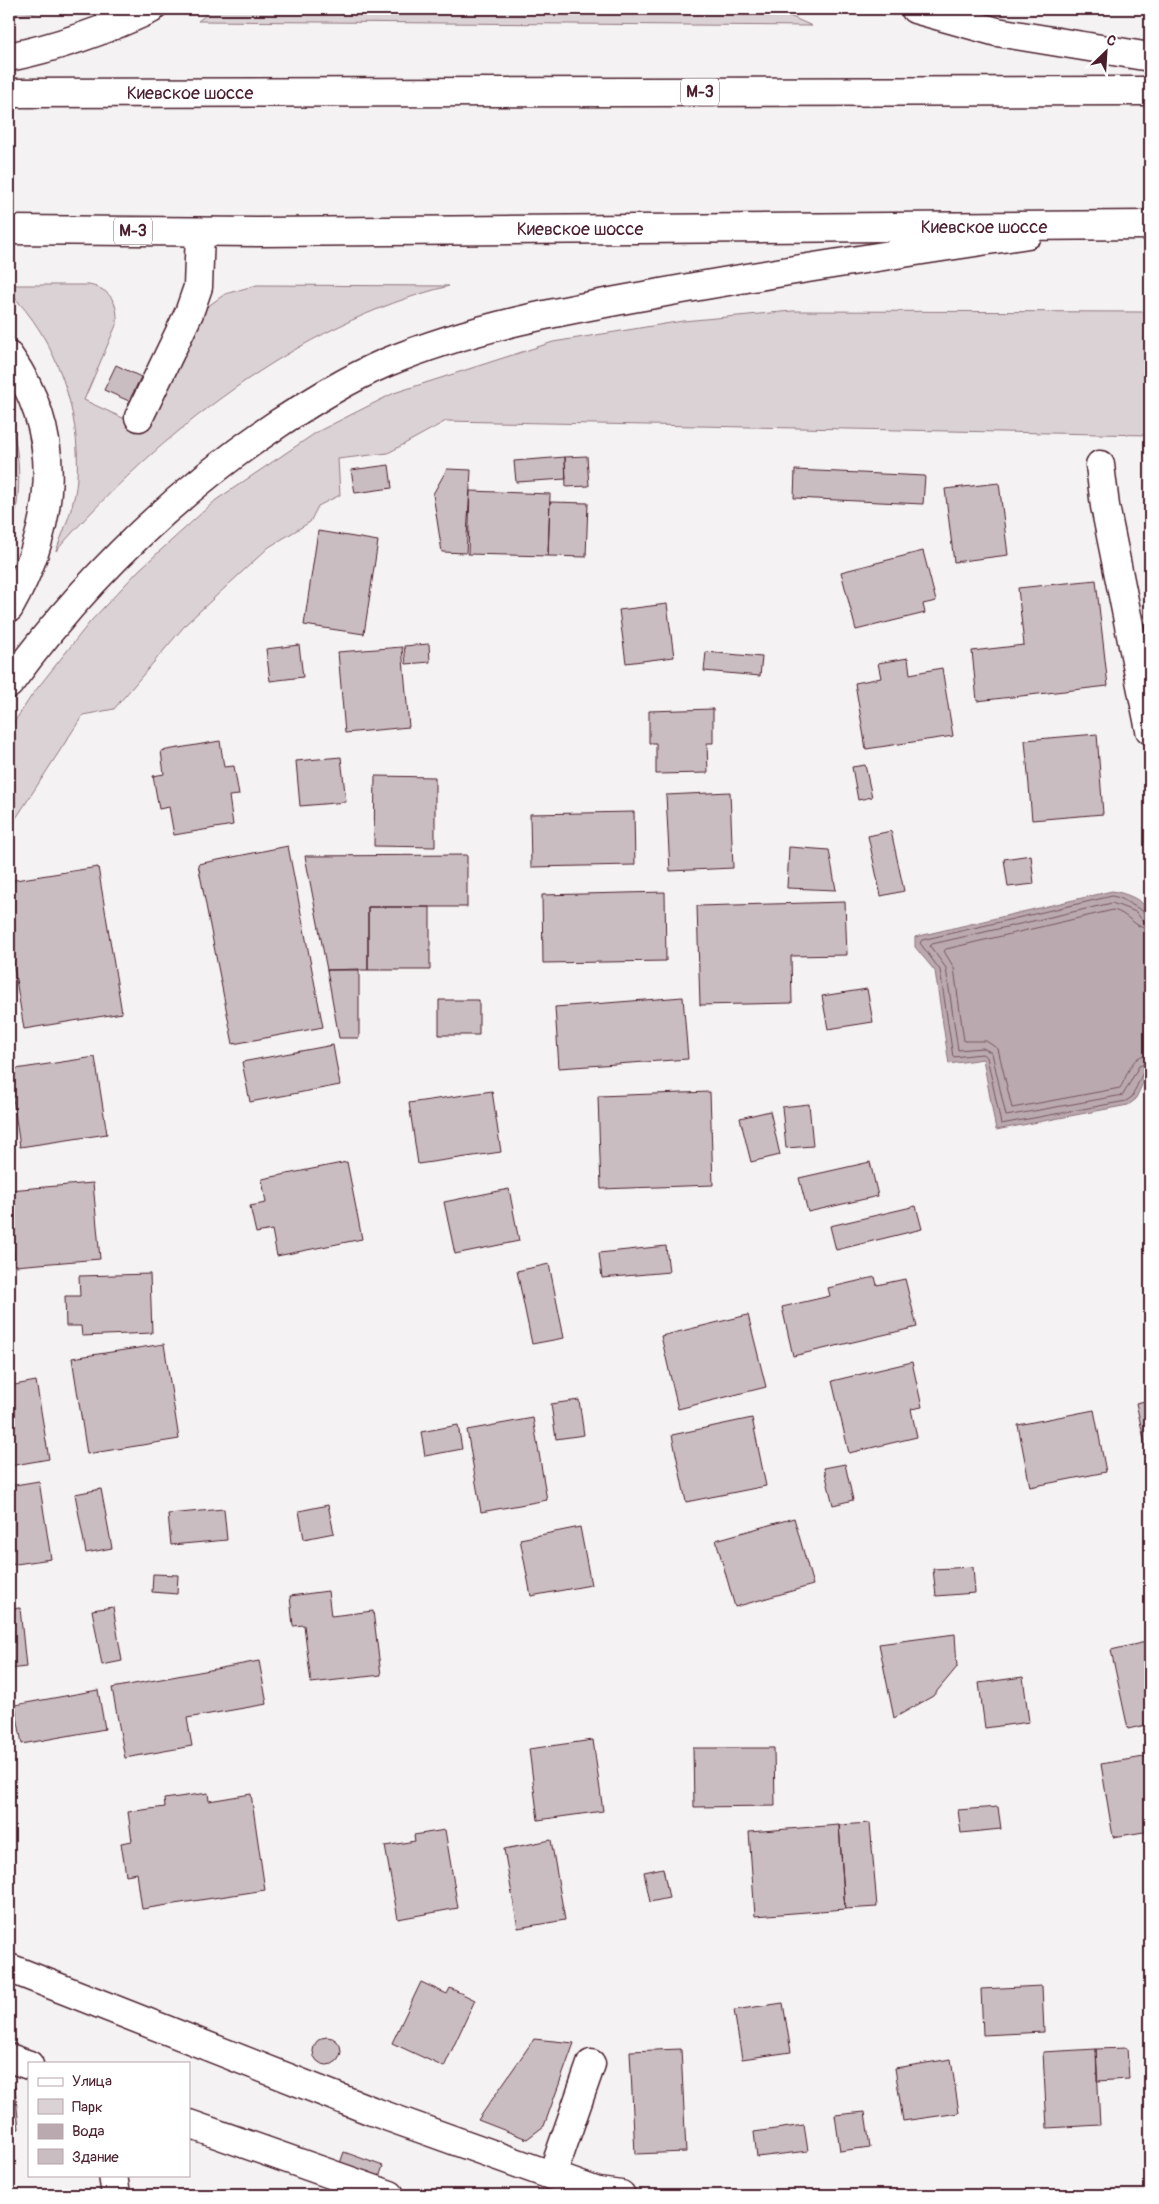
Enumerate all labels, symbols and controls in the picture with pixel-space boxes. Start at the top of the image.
north arrow [1082,28,1132,78]
text: С [1104,31,1119,50]
road number: М-3 [681,78,719,105]
street label: Киевское шоссе [127,82,253,105]
street label: Киевское шоссе [921,216,1047,239]
road number: М-3 [114,218,152,245]
street label: Киевское шоссе [517,218,643,241]
legend [28,2062,190,2176]
text: Улица [72,2072,112,2091]
text: Парк [72,2098,103,2117]
text: Вода [72,2122,105,2141]
text: Здание [72,2148,119,2167]

